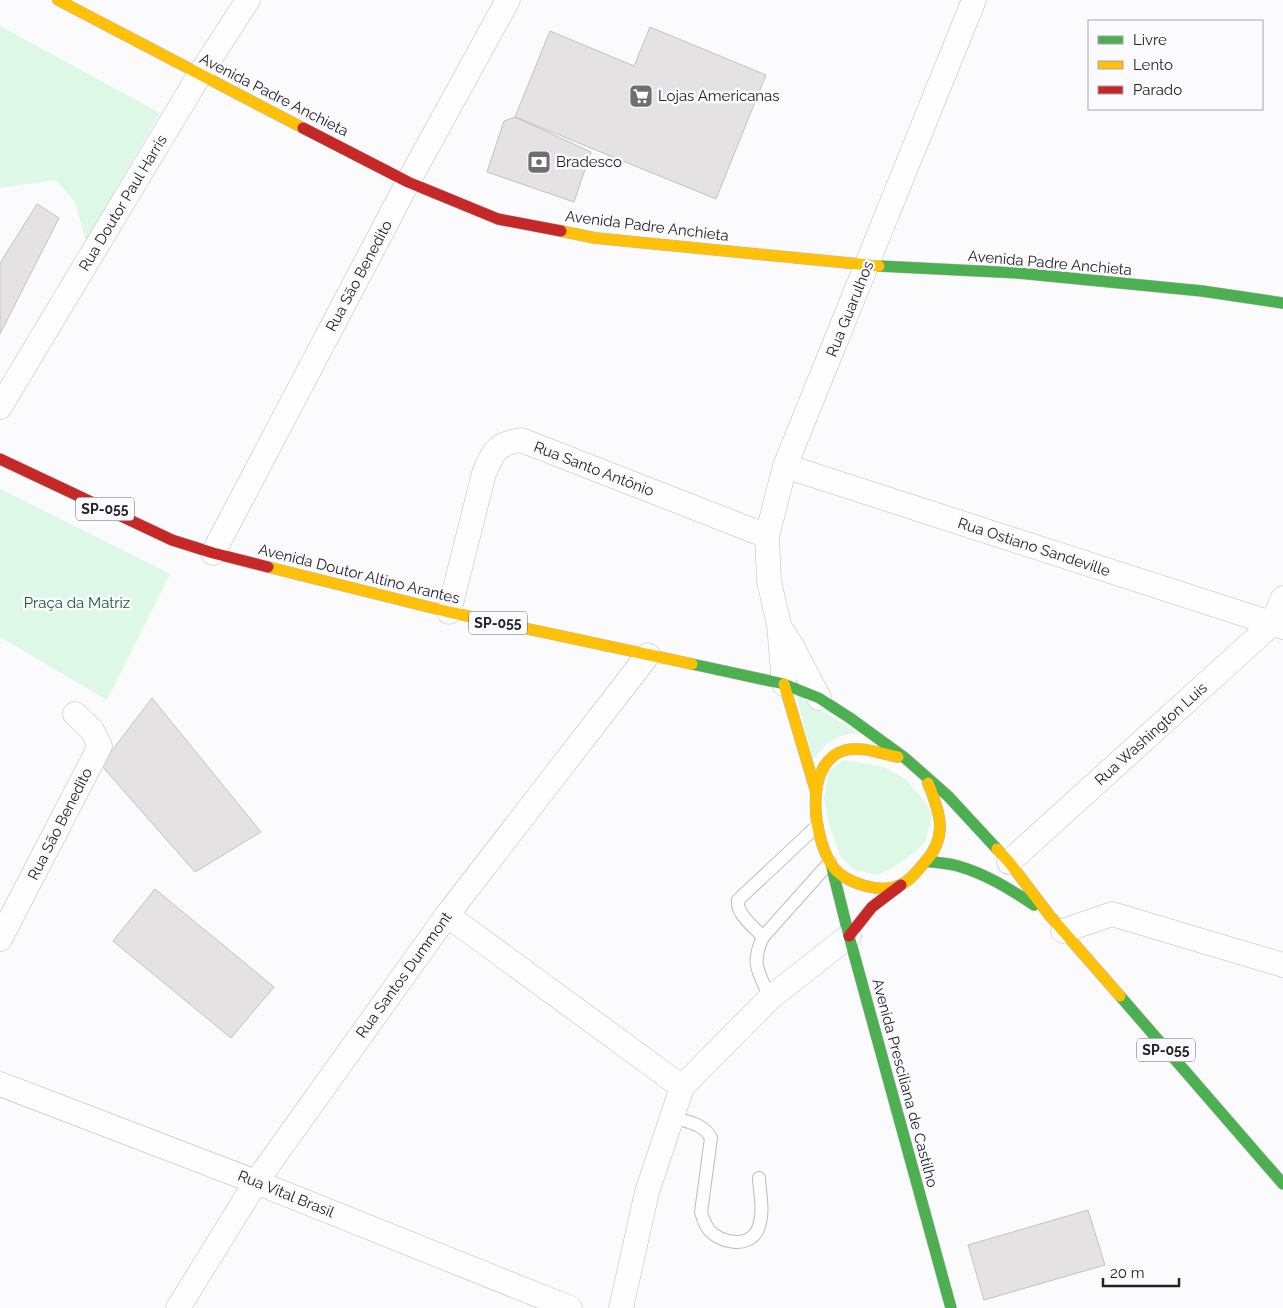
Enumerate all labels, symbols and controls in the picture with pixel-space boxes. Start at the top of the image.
legend [1088,20,1263,110]
text: Livre [1133,31,1167,49]
street label: Avenida Padre Anchieta [197,50,351,140]
text: Lento [1133,56,1173,74]
text: Parado [1133,81,1182,99]
supermarket icon: Lojas Americanas [628,83,654,109]
place label: Lojas Americanas [658,87,780,105]
street label: Rua Doutor Paul Harris [75,132,171,274]
bank icon: Bradesco [526,149,552,175]
place label: Bradesco [556,153,622,171]
street label: Avenida Padre Anchieta [564,207,730,245]
street label: Rua São Benedito [322,217,396,335]
street label: Avenida Padre Anchieta [967,247,1133,279]
street label: Rua Guarulhos [823,259,877,359]
street label: Rua Santo Antônio [531,438,657,500]
road number: SP-055 [76,498,134,520]
street label: Rua Ostiano Sandeville [955,514,1113,580]
street label: Avenida Doutor Altino Arantes [256,540,462,608]
park label: Praça da Matriz [24,594,130,612]
road number: SP-055 [469,612,527,634]
street label: Rua Washington Luis [1091,679,1211,789]
street label: Rua São Benedito [24,765,96,883]
street label: Rua Santos Dummont [352,909,456,1041]
street label: Avenida Presciliana de Castilho [868,977,942,1189]
road number: SP-055 [1137,1038,1195,1062]
street label: Rua Vital Brasil [235,1167,338,1222]
scale bar [1103,1256,1179,1288]
text: 20 m [1110,1264,1145,1282]

